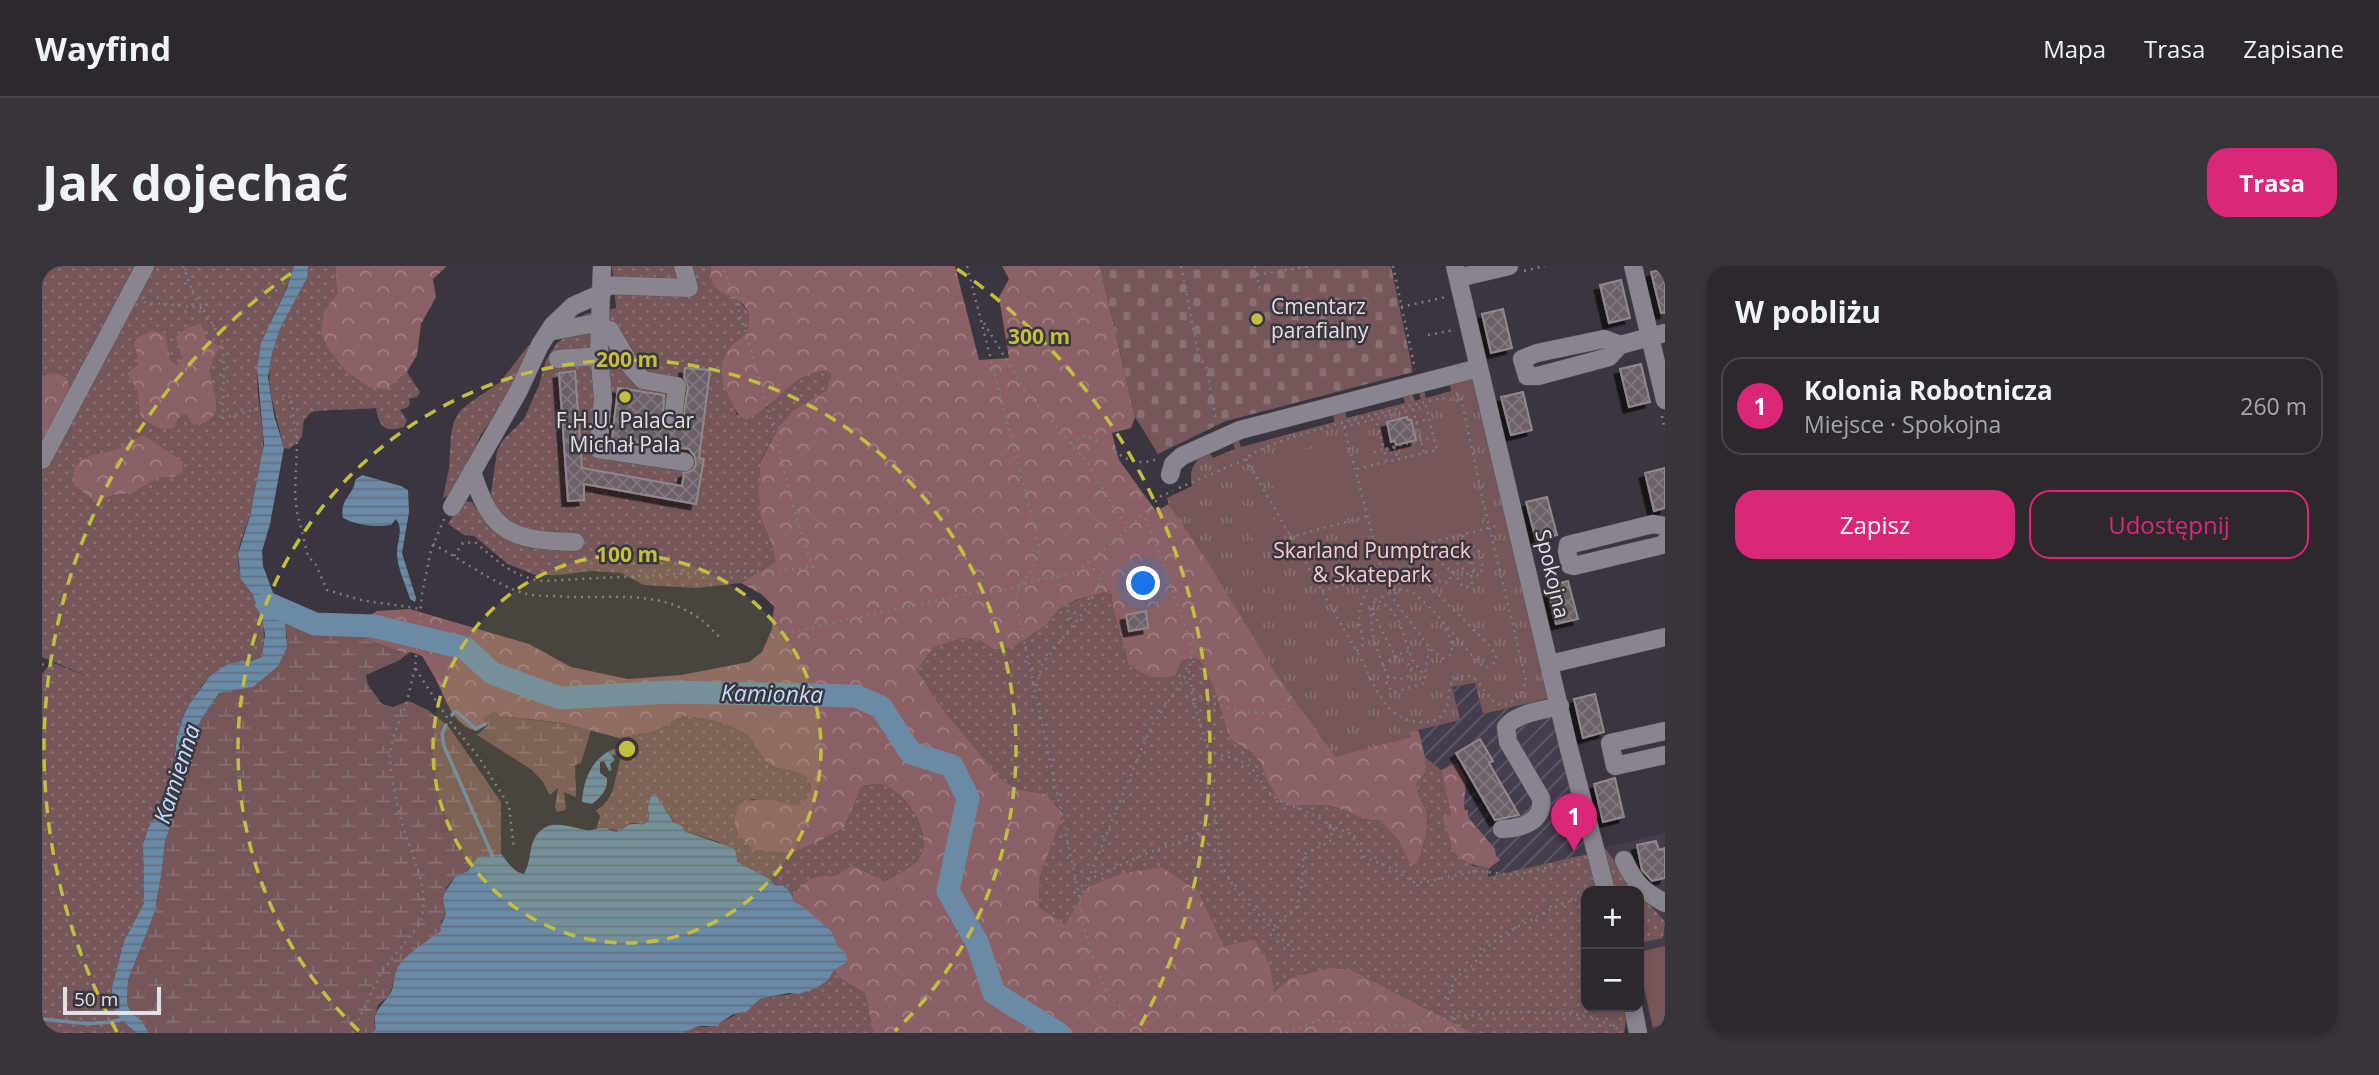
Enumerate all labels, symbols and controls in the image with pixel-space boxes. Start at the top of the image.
text: Wayfind [35,26,171,71]
text: Mapa [2043,32,2106,65]
text: Trasa [2144,32,2205,65]
text: Zapisane [2243,32,2344,65]
button: Trasa [2207,148,2337,217]
text: Jak dojechać [42,149,348,215]
text: W pobliżu [1735,291,1881,332]
place label: Cmentarz parafialny [1271,292,1369,344]
marker: Cmentarz parafialny [1249,311,1265,327]
text: 300 m [1008,322,1070,350]
text: 200 m [596,345,658,373]
text: Kolonia Robotnicza [1804,372,2053,408]
marker: F.H.U. PalaCar Michał Pala [617,389,633,405]
text: 1 [1753,390,1767,422]
text: 260 m [2240,390,2307,422]
place label: F.H.U. PalaCar Michał Pala [556,406,695,458]
text: Miejsce · Spokojna [1804,408,2001,440]
button: Zapisz [1735,490,2015,559]
button: Udostępnij [2029,490,2309,559]
street label: Spokojna [1529,527,1577,621]
park label: Skarland Pumptrack & Skatepark [1273,536,1471,588]
text: 100 m [596,540,658,568]
your location [1126,566,1160,600]
water label: Kamionka [721,676,823,710]
water label: Kamienna [145,720,207,827]
centre of rings [615,737,639,761]
pin: 1 [1551,793,1597,851]
map controls [1581,886,1644,1012]
button: + [1581,886,1644,949]
button: − [1581,949,1644,1012]
scale bar [63,984,161,1016]
text: 50 m [74,986,118,1012]

